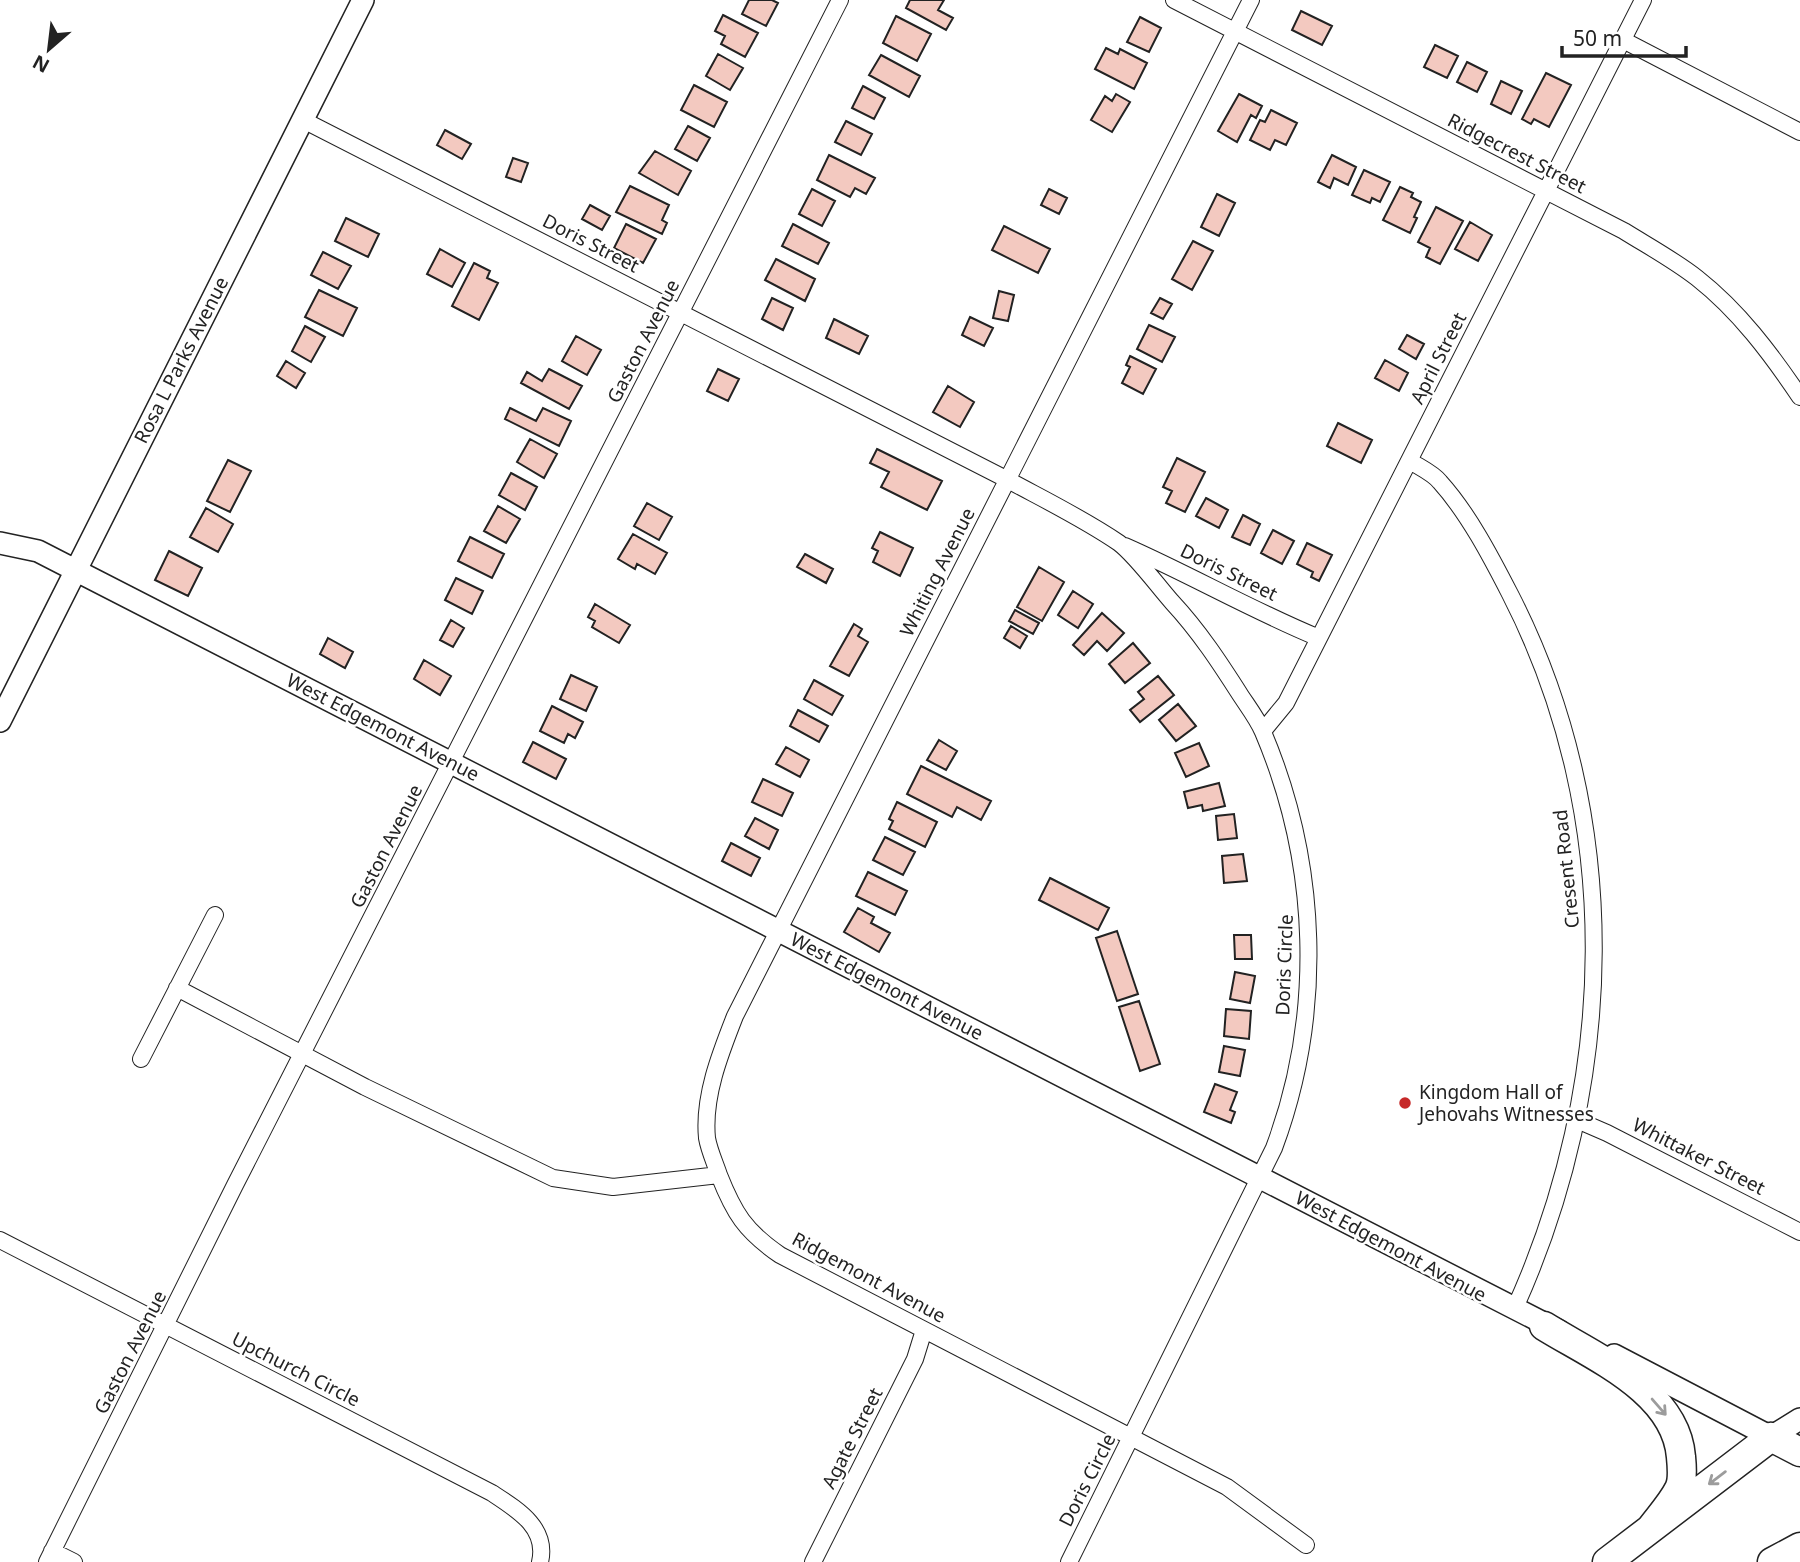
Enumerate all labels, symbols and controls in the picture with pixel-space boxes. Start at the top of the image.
north arrow [14,14,84,84]
scale bar [1562,14,1686,58]
text: 50 m [1573,24,1622,52]
text: N [28,49,54,79]
street label: Ridgecrest Street [1443,107,1591,199]
street label: Doris Street [538,208,644,279]
street label: Rosa L Parks Avenue [128,272,234,448]
street label: Gaston Avenue [601,275,685,407]
street label: April Street [1404,308,1472,408]
street label: Whiting Avenue [893,503,981,641]
street label: Doris Street [1176,537,1282,607]
street label: West Edgemont Avenue [282,667,484,787]
street label: Gaston Avenue [344,780,428,912]
street label: Cresent Road [1547,808,1585,930]
street label: Doris Circle [1269,914,1299,1016]
street label: West Edgemont Avenue [786,926,988,1046]
place label: Kingdom Hall of Jehovahs Witnesses [1417,1079,1594,1127]
marker: Kingdom Hall of Jehovahs Witnesses [1397,1095,1413,1111]
street label: Whittaker Street [1628,1111,1770,1201]
street label: West Edgemont Avenue [1291,1185,1491,1307]
street label: Ridgemont Avenue [788,1226,950,1328]
street label: Gaston Avenue [88,1286,172,1418]
street label: Upchurch Circle [227,1326,365,1412]
street label: Agate Street [815,1383,889,1493]
one-way arrow [1651,1397,1667,1415]
street label: Doris Circle [1052,1429,1122,1531]
one-way arrow [1708,1470,1726,1485]

